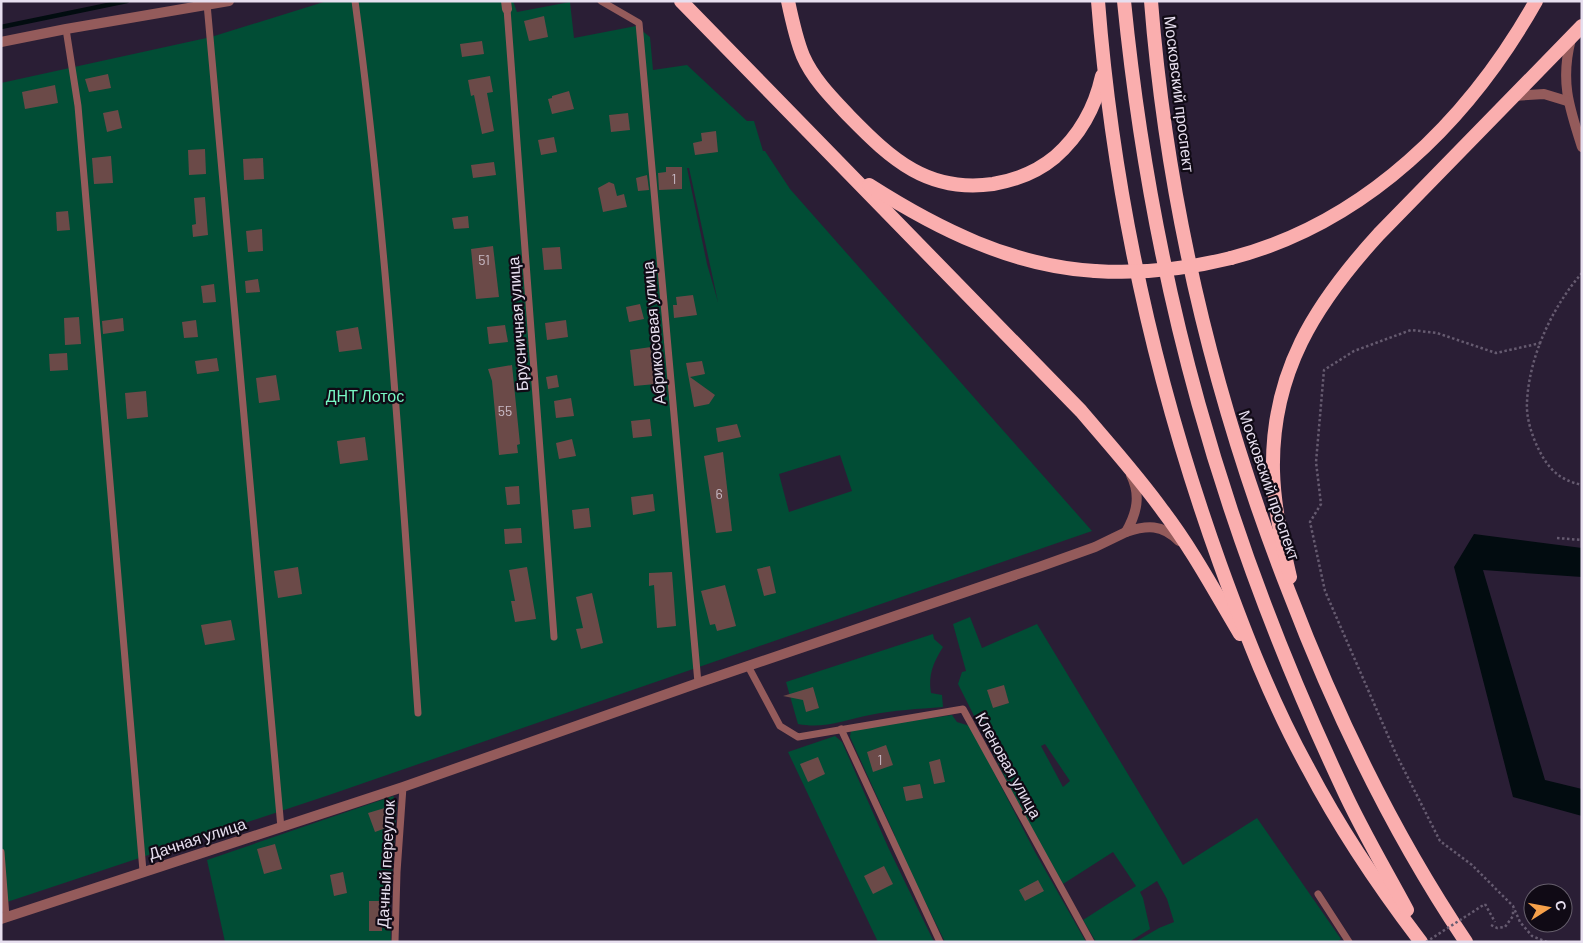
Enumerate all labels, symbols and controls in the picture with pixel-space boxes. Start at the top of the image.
street label: Московский проспект [1161,15,1199,174]
house number: 1 [672,170,676,187]
house number: 51 [478,251,490,268]
street label: Брусничная улица [503,256,531,392]
street label: Абрикосовая улица [637,260,669,406]
park label: ДНТ Лотос [326,386,404,405]
house number: 55 [498,402,512,419]
street label: Московский проспект [1235,407,1305,563]
house number: 6 [715,485,723,502]
street label: Кленовая улица [972,709,1046,821]
house number: 1 [878,751,882,768]
street label: Дачный переулок [372,798,398,929]
street label: Дачная улица [146,813,248,863]
north arrow [1523,883,1573,933]
text: С [1552,899,1571,912]

